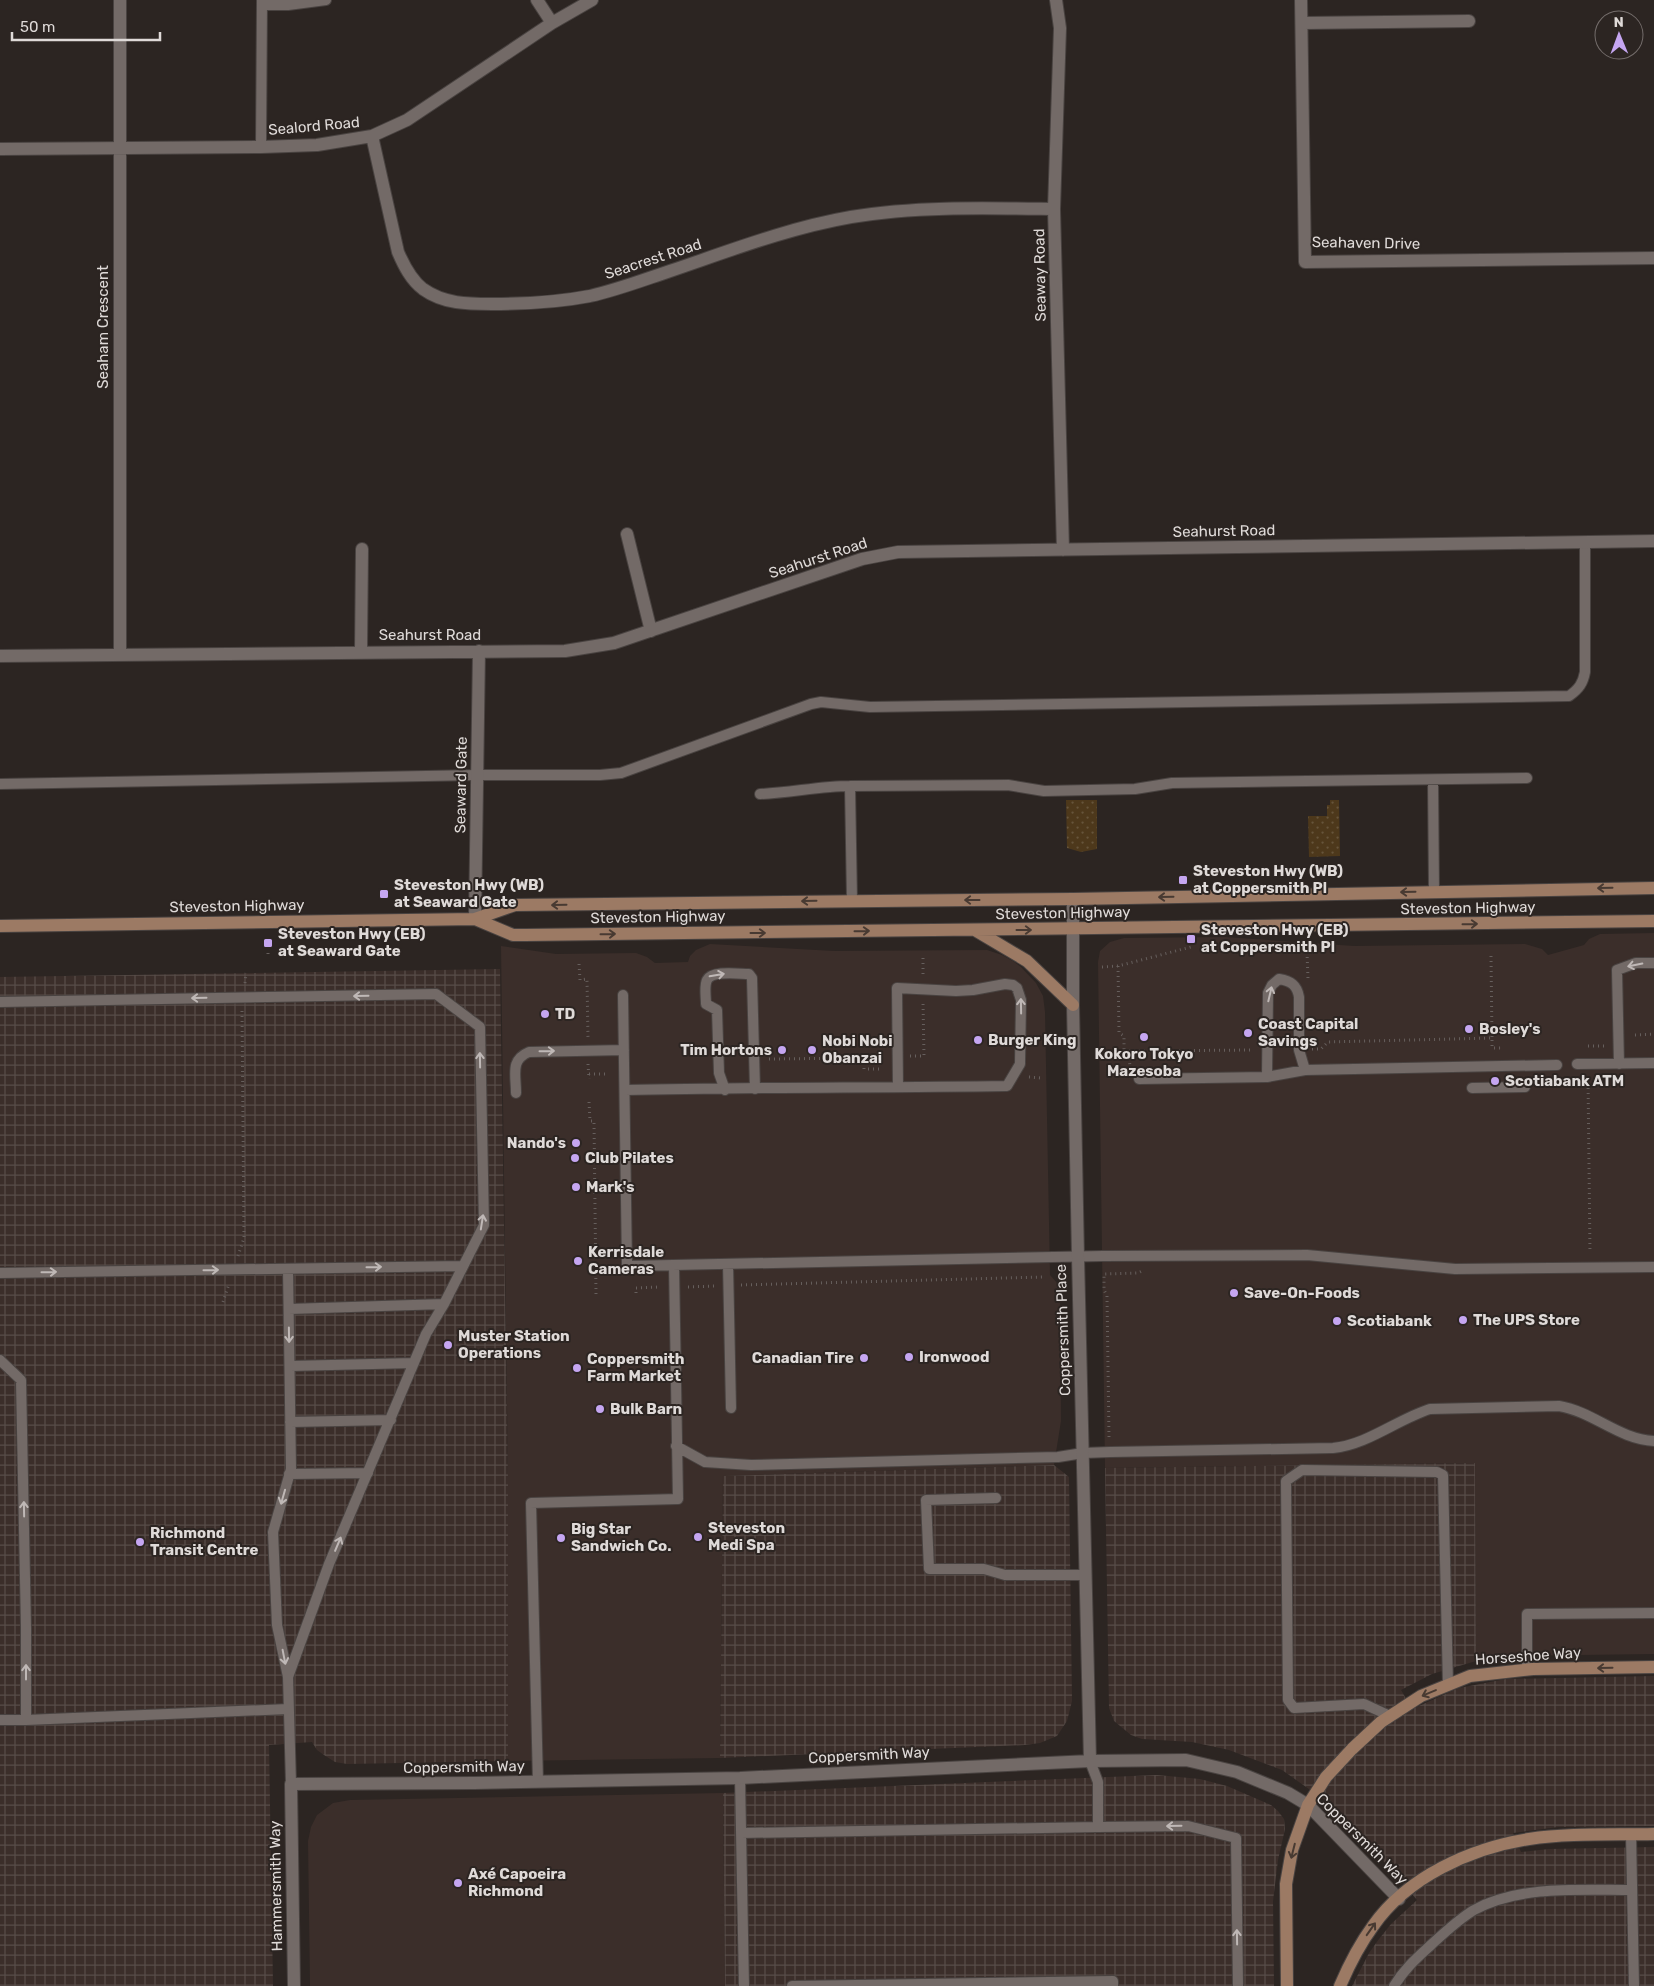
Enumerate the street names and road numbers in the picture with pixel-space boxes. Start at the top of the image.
street label: Sealord Road [267,113,361,139]
street label: Seaway Road [1030,228,1050,322]
street label: Seahaven Drive [1312,233,1420,253]
street label: Seacrest Road [602,235,704,283]
street label: Seaham Crescent [94,265,112,389]
street label: Seahurst Road [1173,521,1275,541]
street label: Seahurst Road [766,534,870,582]
street label: Seahurst Road [379,626,481,644]
street label: Seaward Gate [451,736,471,834]
street label: Steveston Highway [169,896,305,916]
street label: Steveston Highway [1400,898,1536,918]
street label: Steveston Highway [995,903,1131,923]
street label: Steveston Highway [590,907,726,927]
street label: Coppersmith Place [1052,1264,1074,1396]
street label: Horseshoe Way [1474,1643,1582,1669]
street label: Coppersmith Way [808,1743,930,1767]
street label: Coppersmith Way [403,1757,525,1777]
street label: Coppersmith Way [1313,1790,1411,1888]
street label: Hammersmith Way [266,1820,286,1952]

